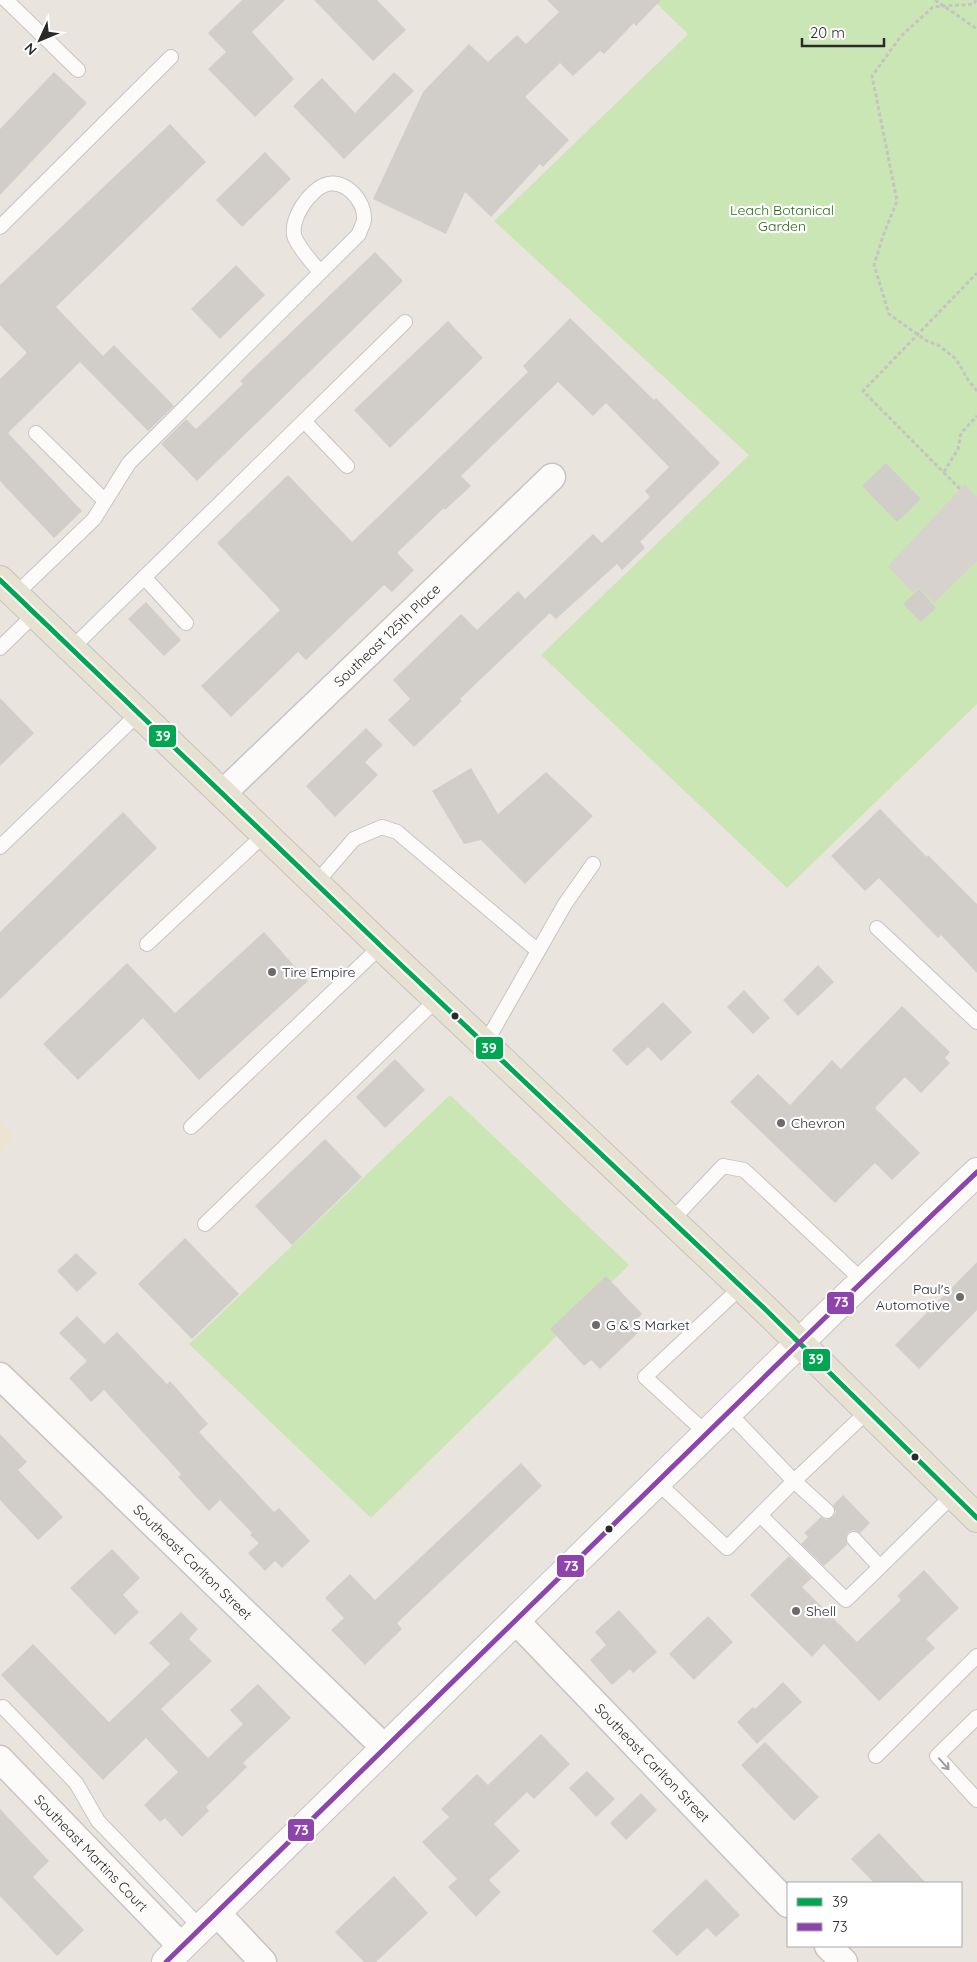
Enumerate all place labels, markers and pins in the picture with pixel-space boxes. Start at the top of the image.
place label: Tire Empire [282,963,356,981]
marker: Tire Empire [266,966,278,978]
unlabelled marker [450,1011,460,1021]
place label: Chevron [791,1114,845,1132]
marker: Chevron [775,1117,787,1129]
place label: Paul's Automotive [876,1280,950,1314]
marker: Paul's Automotive [954,1291,966,1303]
place label: G & S Market [606,1316,690,1334]
marker: G & S Market [590,1319,602,1331]
unlabelled marker [910,1452,920,1462]
unlabelled marker [604,1524,614,1534]
place label: Shell [806,1602,836,1620]
marker: Shell [790,1605,802,1617]

